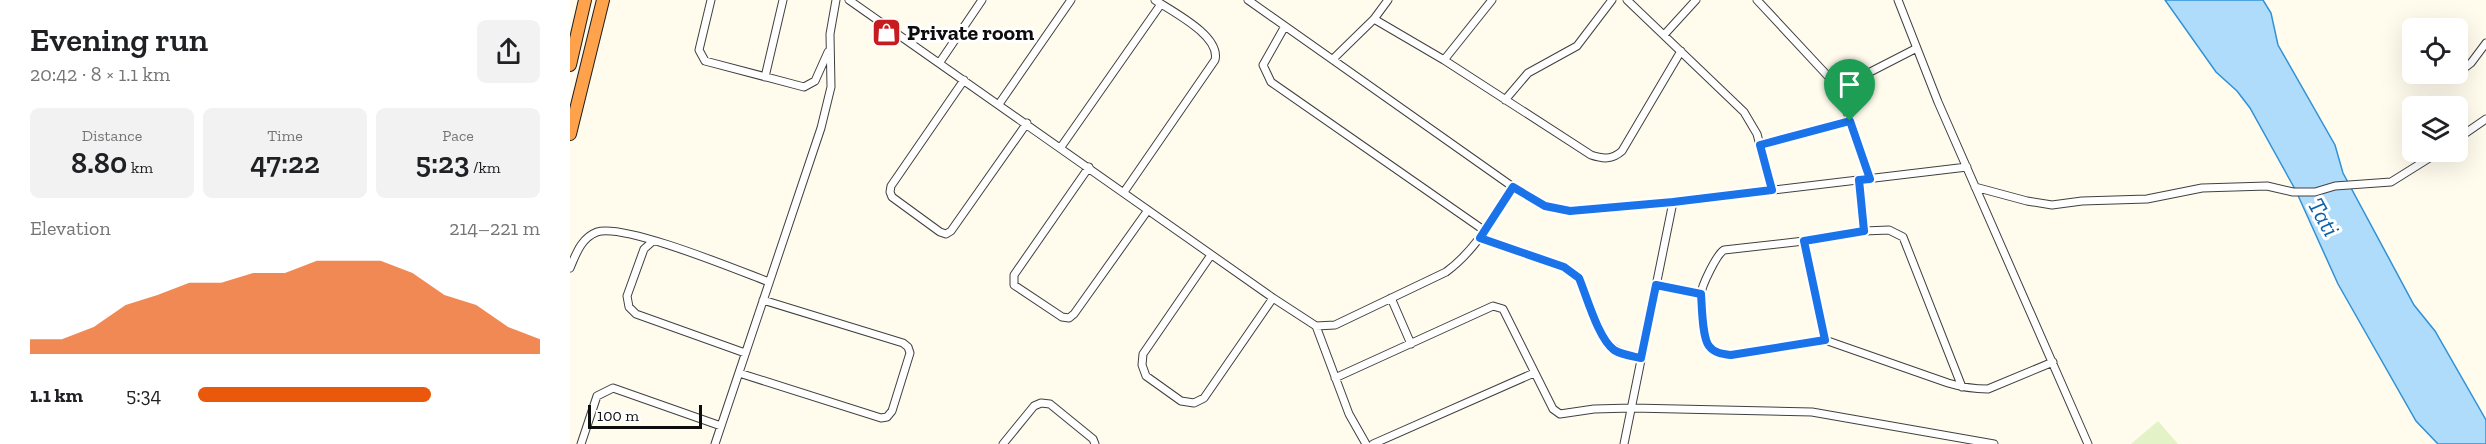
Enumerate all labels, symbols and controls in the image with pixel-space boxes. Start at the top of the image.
shop icon: Private room [870,16,902,48]
map controls [2402,18,2468,162]
button: locate [2402,18,2468,84]
place label: Private room [907,19,1035,46]
text: Evening run [30,20,208,59]
button: share [477,20,540,83]
pin [1824,59,1875,121]
text: 20:42 · 8 × 1.1 km [30,62,170,86]
icon: arrive [1833,68,1866,101]
button: layers [2402,96,2468,162]
text: Distance [82,126,142,145]
text: Time [267,126,303,145]
text: Pace [442,126,474,145]
text: 8.80 [71,145,127,181]
text: 47:22 [250,145,320,181]
text: 5:23 [415,145,469,181]
text: km [127,158,153,177]
text: /km [469,158,501,177]
water label: Tati [2302,193,2346,241]
text: Elevation [30,216,111,240]
text: 214–221 m [449,216,540,240]
text: 1.1 km [30,383,83,407]
text: 5:34 [126,383,161,407]
scale bar [588,402,702,430]
text: 100 m [597,406,639,425]

